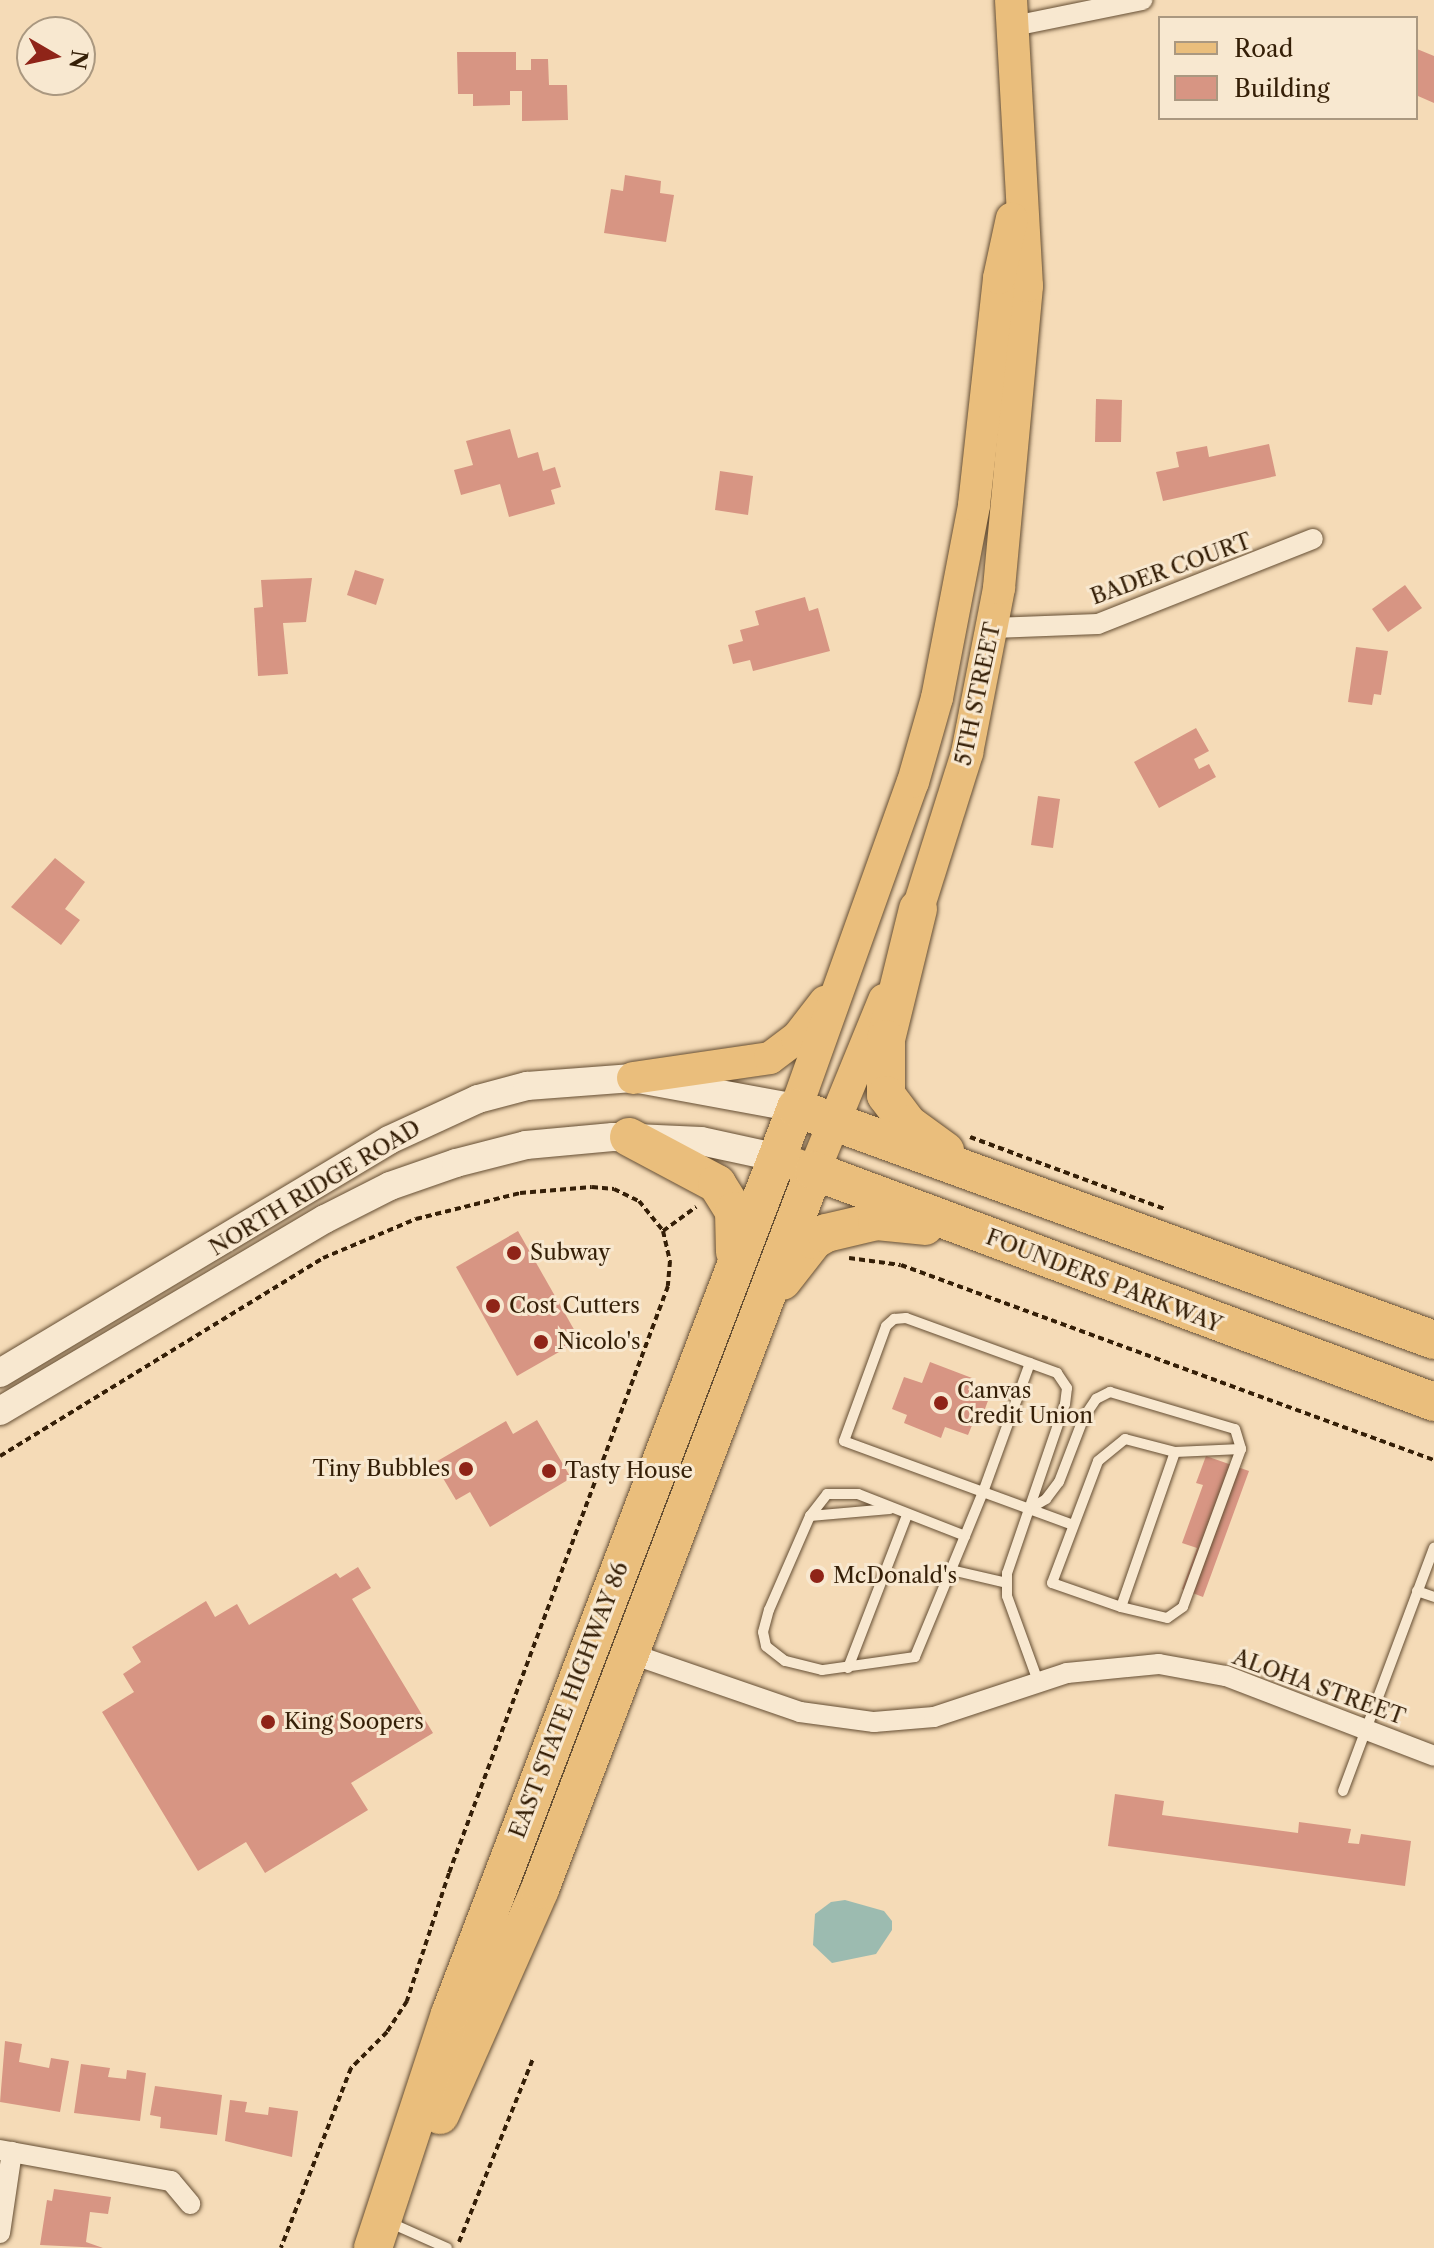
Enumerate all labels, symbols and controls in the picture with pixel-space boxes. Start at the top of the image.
north arrow [16,16,96,96]
legend [1158,16,1418,120]
text: Road [1234,34,1293,63]
text: N [63,48,93,71]
text: Building [1234,74,1330,103]
street label: BADER COURT [1087,528,1255,610]
street label: 5TH STREET [950,620,1006,768]
street label: NORTH RIDGE ROAD [205,1115,425,1261]
street label: FOUNDERS PARKWAY [982,1224,1226,1338]
place label: Subway [530,1240,610,1266]
marker: Subway [505,1244,523,1262]
place label: Cost Cutters [509,1293,640,1319]
marker: Cost Cutters [484,1297,502,1315]
place label: Nicolo's [557,1329,641,1355]
marker: Nicolo's [532,1333,550,1351]
place label: Canvas Credit Union [957,1377,1093,1428]
marker: Canvas Credit Union [932,1394,950,1412]
place label: Tiny Bubbles [312,1456,450,1482]
place label: Tasty House [565,1458,694,1484]
marker: Tiny Bubbles [457,1460,475,1478]
marker: Tasty House [540,1462,558,1480]
street label: EAST STATE HIGHWAY 86 [504,1558,634,1842]
place label: McDonald's [833,1563,957,1589]
marker: McDonald's [808,1567,826,1585]
street label: ALOHA STREET [1229,1643,1409,1731]
place label: King Soopers [284,1709,424,1735]
marker: King Soopers [259,1713,277,1731]

